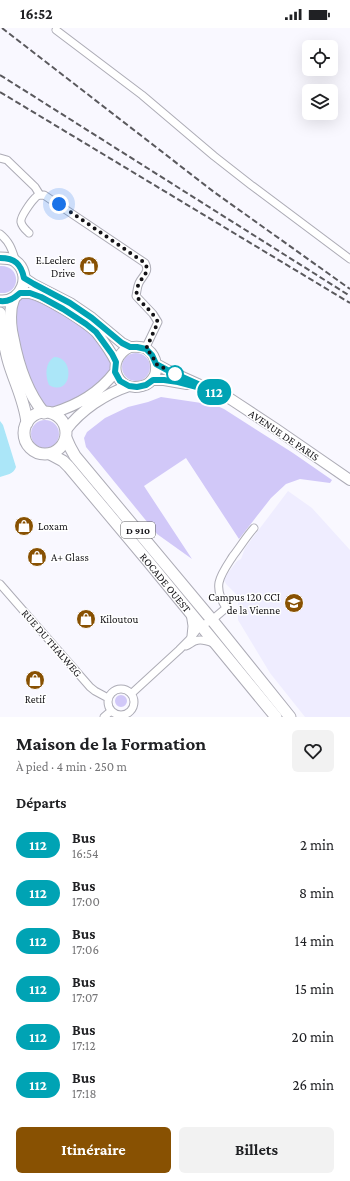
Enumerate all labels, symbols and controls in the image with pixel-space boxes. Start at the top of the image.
text: 16:52 [20,6,53,22]
map controls [302,40,338,120]
button: locate [302,40,338,76]
button: layers [302,84,338,120]
your location [49,194,69,214]
place label: E.Leclerc Drive [36,254,75,279]
shop icon: E.Leclerc Drive [78,255,100,277]
unlabelled marker [166,365,184,383]
line badge: 112 [191,379,237,405]
text: 112 [205,384,223,400]
street label: AVENUE DE PARIS [247,407,321,463]
shop icon: Loxam [13,515,35,537]
place label: Loxam [38,520,68,532]
road number: D 910 [121,522,155,538]
shop icon: A+ Glass [26,546,48,568]
place label: A+ Glass [51,551,89,563]
street label: ROCADE OUEST [138,551,193,615]
place label: Campus 120 CCI de la Vienne [208,591,280,616]
school or university icon: Campus 120 CCI de la Vienne [283,592,305,614]
street label: RUE DU THALWEG [20,607,84,679]
shop icon: Kiloutou [75,608,97,630]
place label: Kiloutou [100,613,138,625]
shop icon: Retif [24,669,46,691]
place label: Retif [25,693,46,705]
button: heart [292,730,334,772]
text: Maison de la Formation [16,733,206,754]
text: À pied · 4 min · 250 m [16,759,127,774]
text: Départs [16,795,66,811]
text: Bus [72,830,95,846]
text: 112 [29,837,47,853]
text: 2 min [300,837,334,853]
text: 16:54 [72,846,99,861]
text: Bus [72,878,95,894]
text: 112 [29,885,47,901]
text: 8 min [299,885,334,901]
text: 17:00 [72,894,100,909]
text: Bus [72,926,95,942]
text: 112 [29,933,47,949]
text: 14 min [295,933,334,949]
text: 17:06 [72,942,99,957]
text: Bus [72,974,95,990]
text: 112 [29,981,47,997]
text: 15 min [295,981,334,997]
text: 17:07 [72,990,98,1005]
text: Bus [72,1022,95,1038]
text: 112 [29,1029,47,1045]
text: 20 min [292,1029,334,1045]
text: 17:12 [72,1038,96,1053]
text: Bus [72,1070,95,1086]
text: 112 [29,1077,47,1093]
text: 26 min [292,1077,334,1093]
text: 17:18 [72,1086,96,1101]
button: Itinéraire [16,1127,171,1173]
button: Billets [179,1127,334,1173]

